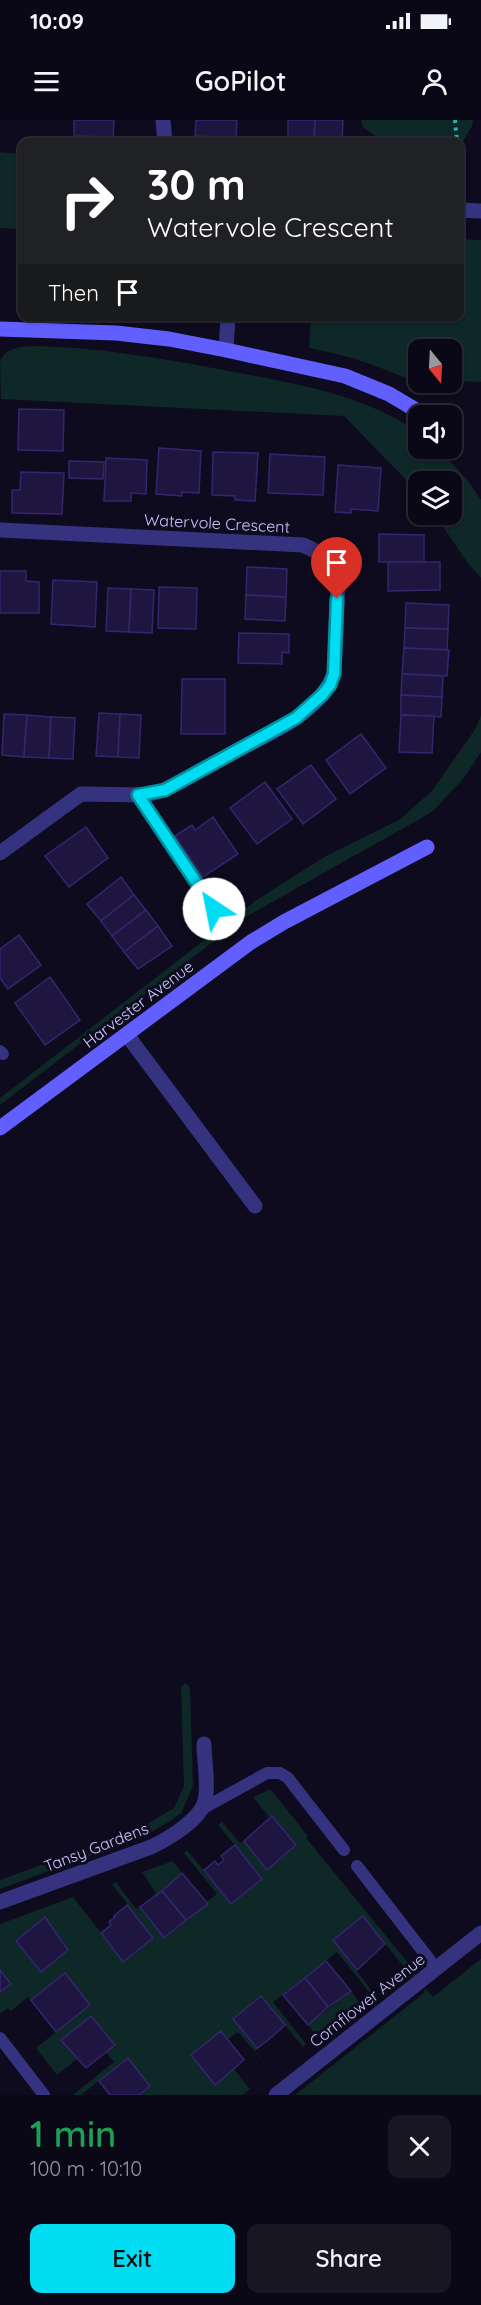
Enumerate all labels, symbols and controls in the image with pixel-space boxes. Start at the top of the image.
text: 10:09 [30,7,84,35]
text: GoPilot [195,64,286,98]
icon: menu [30,65,63,98]
icon: person [418,65,451,98]
text: 30 m [147,158,246,211]
icon: right [48,162,126,240]
text: Watervole Crescent [147,210,394,244]
icon: arrive [111,276,144,309]
text: Then [48,279,99,307]
north arrow [408,339,462,393]
map controls [408,339,462,525]
button: sound [408,405,462,459]
button: layers [408,471,462,525]
street label: Watervole Crescent [144,509,290,537]
pin [311,537,362,599]
icon: arrive [320,546,353,579]
position arrow [182,877,246,941]
street label: Harvester Avenue [79,956,197,1052]
street label: Tansy Gardens [41,1818,151,1876]
street label: Cornflower Avenue [305,1949,429,2051]
text: 1 min [30,2111,116,2156]
button: close [388,2115,451,2178]
text: 100 m · 10:10 [30,2156,142,2181]
button: Exit [30,2224,235,2293]
button: Share [247,2224,451,2293]

